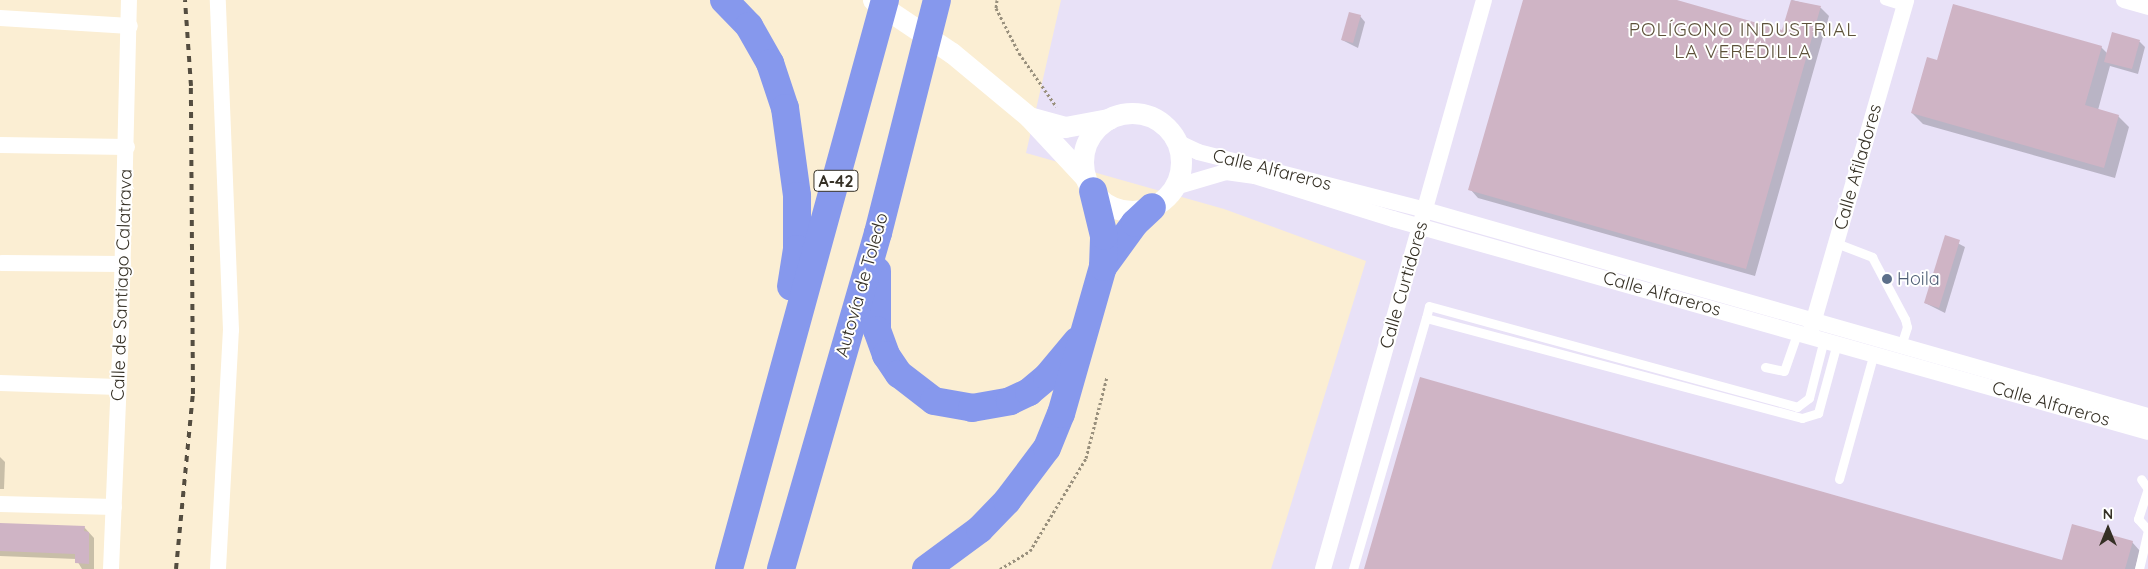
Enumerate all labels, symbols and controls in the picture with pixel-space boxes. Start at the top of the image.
district label: POLÍGONO INDUSTRIAL LA VEREDILLA [1626,19,1860,63]
street label: Calle Afiladores [1830,102,1886,232]
street label: Calle Alfareros [1210,145,1334,195]
street label: Calle de Santiago Calatrava [107,168,137,402]
road number: A-42 [812,168,860,195]
street label: Autovía de Toledo [831,210,893,360]
street label: Calle Curtidores [1375,219,1433,351]
street label: Calle Alfareros [1601,267,1723,321]
place label: Hoila [1897,268,1940,290]
marker: Hoila [1881,273,1893,285]
street label: Calle Alfareros [1990,377,2112,431]
north arrow [2083,504,2133,554]
text: N [2103,505,2113,523]

